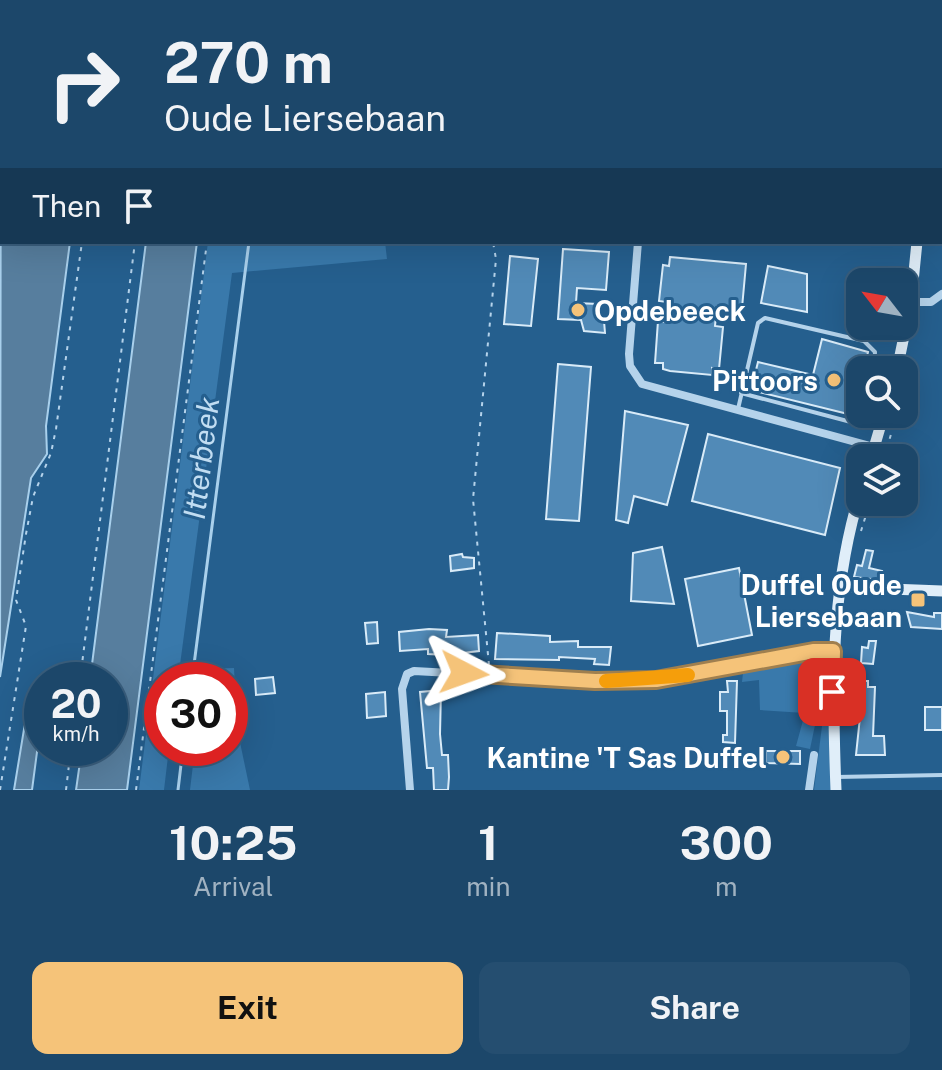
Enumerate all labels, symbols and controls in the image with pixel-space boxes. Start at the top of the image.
text: 270 m [164,30,333,96]
icon: right [32,32,136,136]
text: Oude Liersebaan [164,97,446,139]
icon: arrive [117,184,161,228]
text: Then [32,188,101,224]
north arrow [846,268,918,340]
map controls [846,268,918,516]
place label: Opdebeeck [594,294,746,327]
marker: Opdebeeck [569,301,587,319]
button: search [846,356,918,428]
place label: Pittoors [712,364,818,397]
marker: Pittoors [825,371,843,389]
water label: Itterbeek [176,394,226,521]
button: layers [846,444,918,516]
place label: Duffel Oude Liersebaan [741,568,902,633]
marker: Duffel Oude Liersebaan [909,591,927,609]
position arrow [422,631,506,715]
pin [798,658,866,726]
speed limit sign: 30 [144,662,248,766]
icon: arrive [810,670,854,714]
text: 20 [50,680,102,727]
text: km/h [52,722,100,746]
place label: Kantine 'T Sas Duffel [486,741,767,774]
marker: Kantine 'T Sas Duffel [774,748,792,766]
text: 10:25 [169,814,297,871]
text: 1 [478,814,499,871]
text: 300 [679,814,773,871]
text: Arrival [193,871,273,902]
text: min [466,871,510,902]
text: m [715,871,737,902]
button: Exit [32,962,463,1054]
button: Share [479,962,910,1054]

